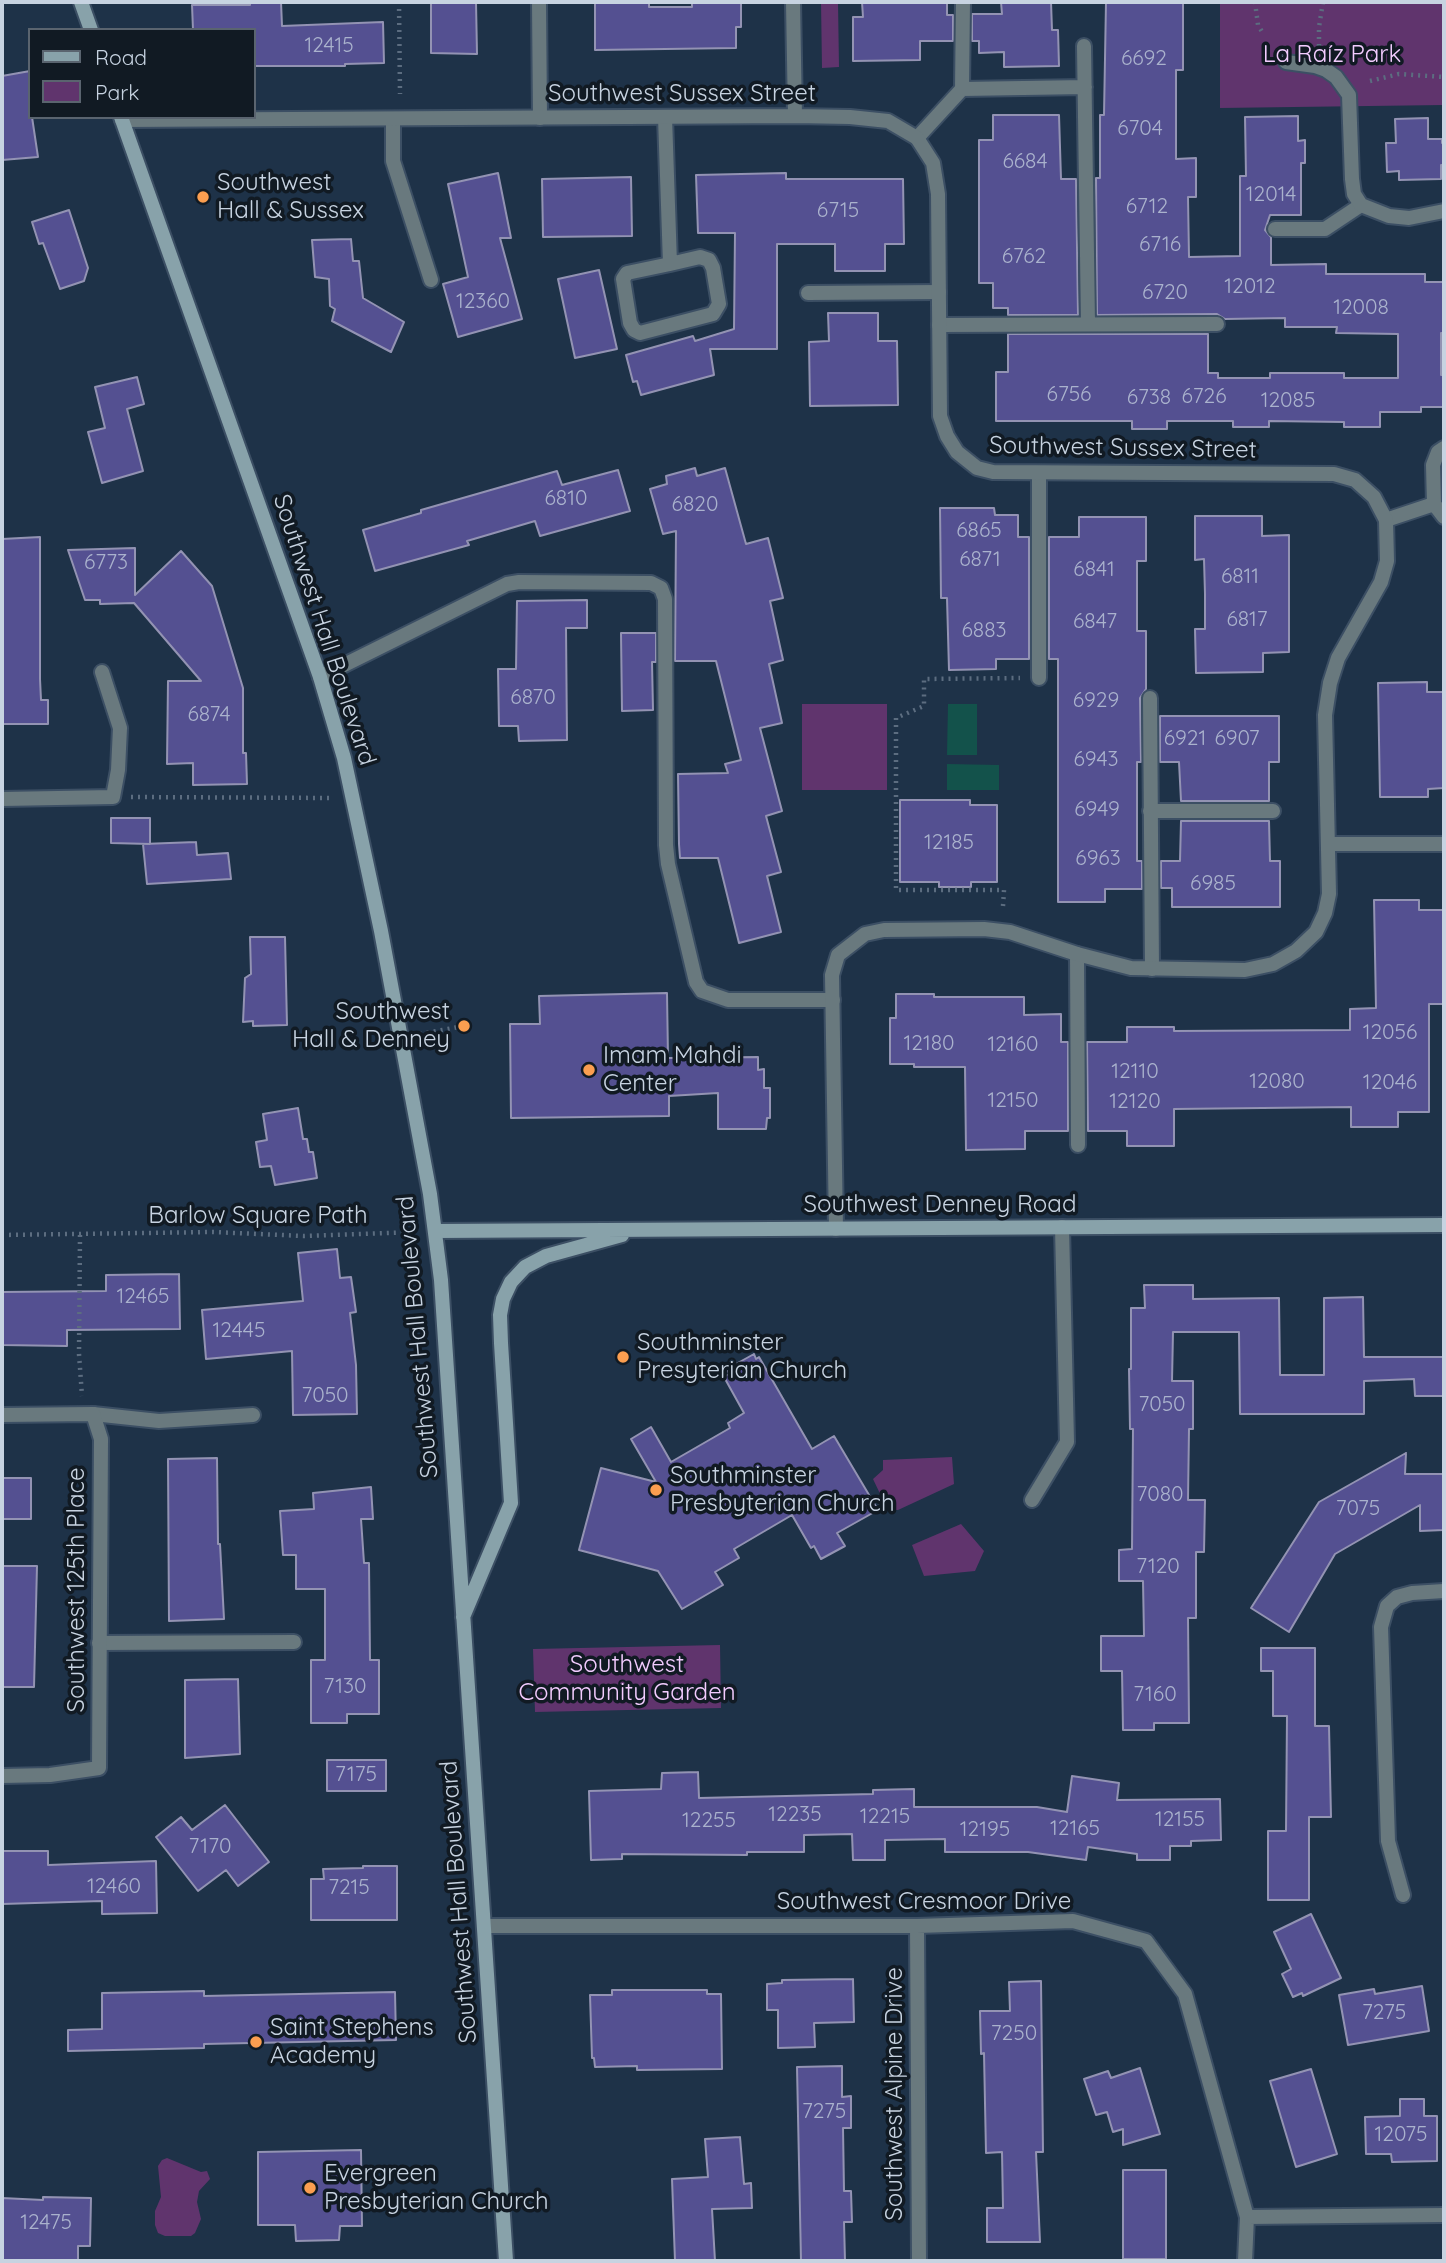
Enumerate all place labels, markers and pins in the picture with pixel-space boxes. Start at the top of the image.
place label: Southwest Hall & Sussex [217,169,364,225]
marker: Southwest Hall & Sussex [195,189,211,205]
place label: Southwest Hall & Denney [292,998,450,1054]
marker: Southwest Hall & Denney [456,1018,472,1034]
place label: Imam Mahdi Center [603,1042,742,1098]
marker: Imam Mahdi Center [581,1062,597,1078]
place label: Southminster Presyterian Church [637,1329,847,1385]
marker: Southminster Presyterian Church [615,1349,631,1365]
place label: Southminster Presbyterian Church [670,1462,895,1518]
marker: Southminster Presbyterian Church [648,1482,664,1498]
place label: Saint Stephens Academy [270,2014,434,2070]
marker: Saint Stephens Academy [248,2034,264,2050]
place label: Evergreen Presbyterian Church [324,2160,549,2216]
marker: Evergreen Presbyterian Church [302,2180,318,2196]

